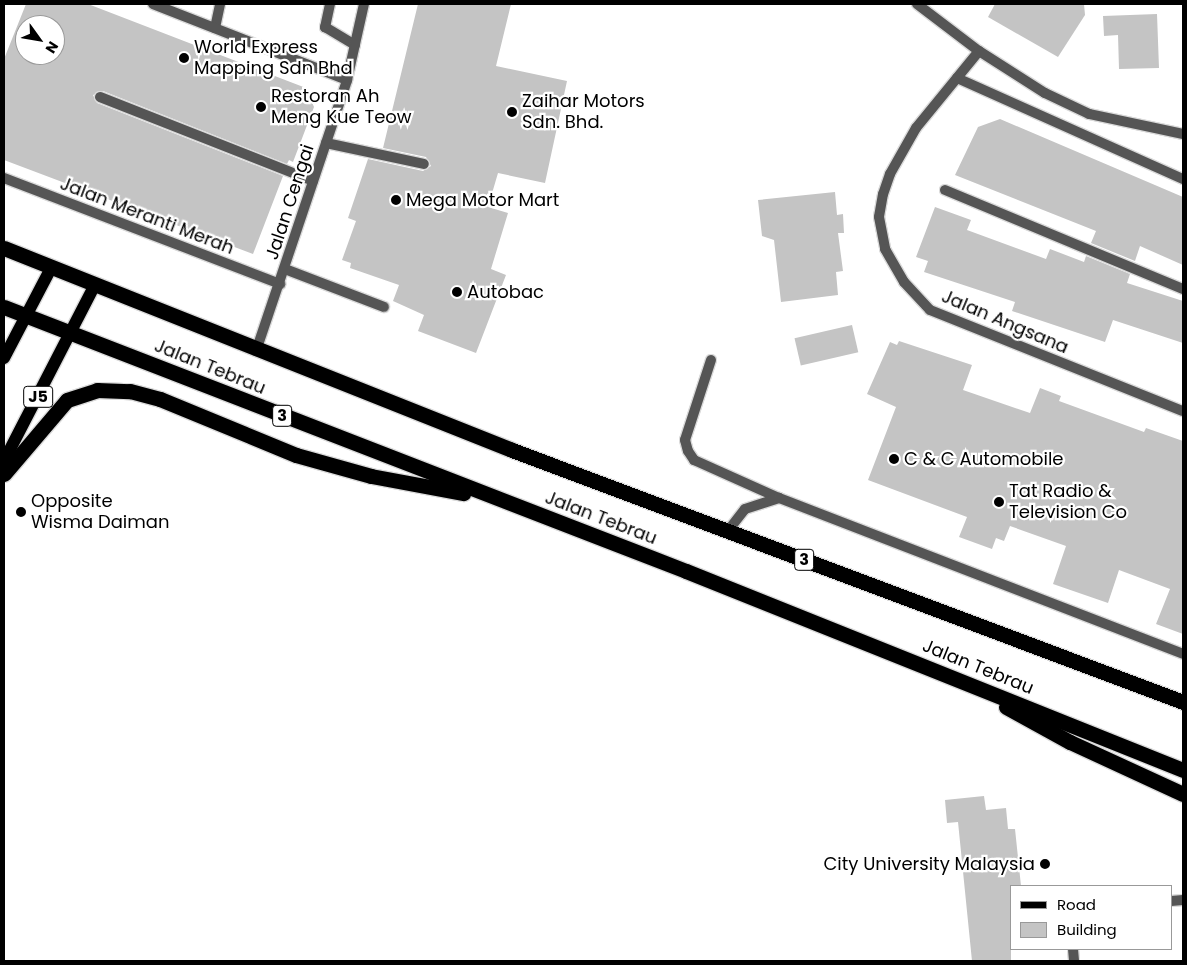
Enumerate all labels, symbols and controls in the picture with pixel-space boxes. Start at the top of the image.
north arrow [15,15,65,65]
place label: World Express Mapping Sdn Bhd [194,37,353,80]
text: N [41,38,63,57]
marker: World Express Mapping Sdn Bhd [178,52,190,64]
place label: Restoran Ah Meng Kue Teow [271,86,412,128]
place label: Zaihar Motors Sdn. Bhd. [522,91,645,134]
marker: Restoran Ah Meng Kue Teow [255,101,267,113]
marker: Zaihar Motors Sdn. Bhd. [506,106,518,118]
street label: Jalan Cengai [261,142,319,262]
street label: Jalan Meranti Merah [57,173,237,259]
place label: Mega Motor Mart [406,189,559,211]
marker: Mega Motor Mart [390,194,402,206]
place label: Autobac [467,281,544,303]
marker: Autobac [451,286,463,298]
street label: Jalan Angsana [938,286,1072,358]
street label: Jalan Tebrau [151,335,269,399]
road number: J5 [23,384,53,411]
road number: 3 [272,402,292,430]
place label: C & C Automobile [904,448,1063,470]
marker: C & C Automobile [888,453,900,465]
place label: Tat Radio & Television Co [1009,481,1127,524]
street label: Jalan Tebrau [542,487,660,549]
place label: Opposite Wisma Daiman [31,491,169,534]
marker: Tat Radio & Television Co [993,496,1005,508]
marker: Opposite Wisma Daiman [15,506,27,518]
road number: 3 [794,546,814,574]
street label: Jalan Tebrau [919,635,1037,699]
place label: City University Malaysia [823,853,1035,875]
marker: City University Malaysia [1039,858,1051,870]
legend [1010,885,1172,950]
text: Road [1057,894,1096,915]
text: Building [1057,919,1117,940]

